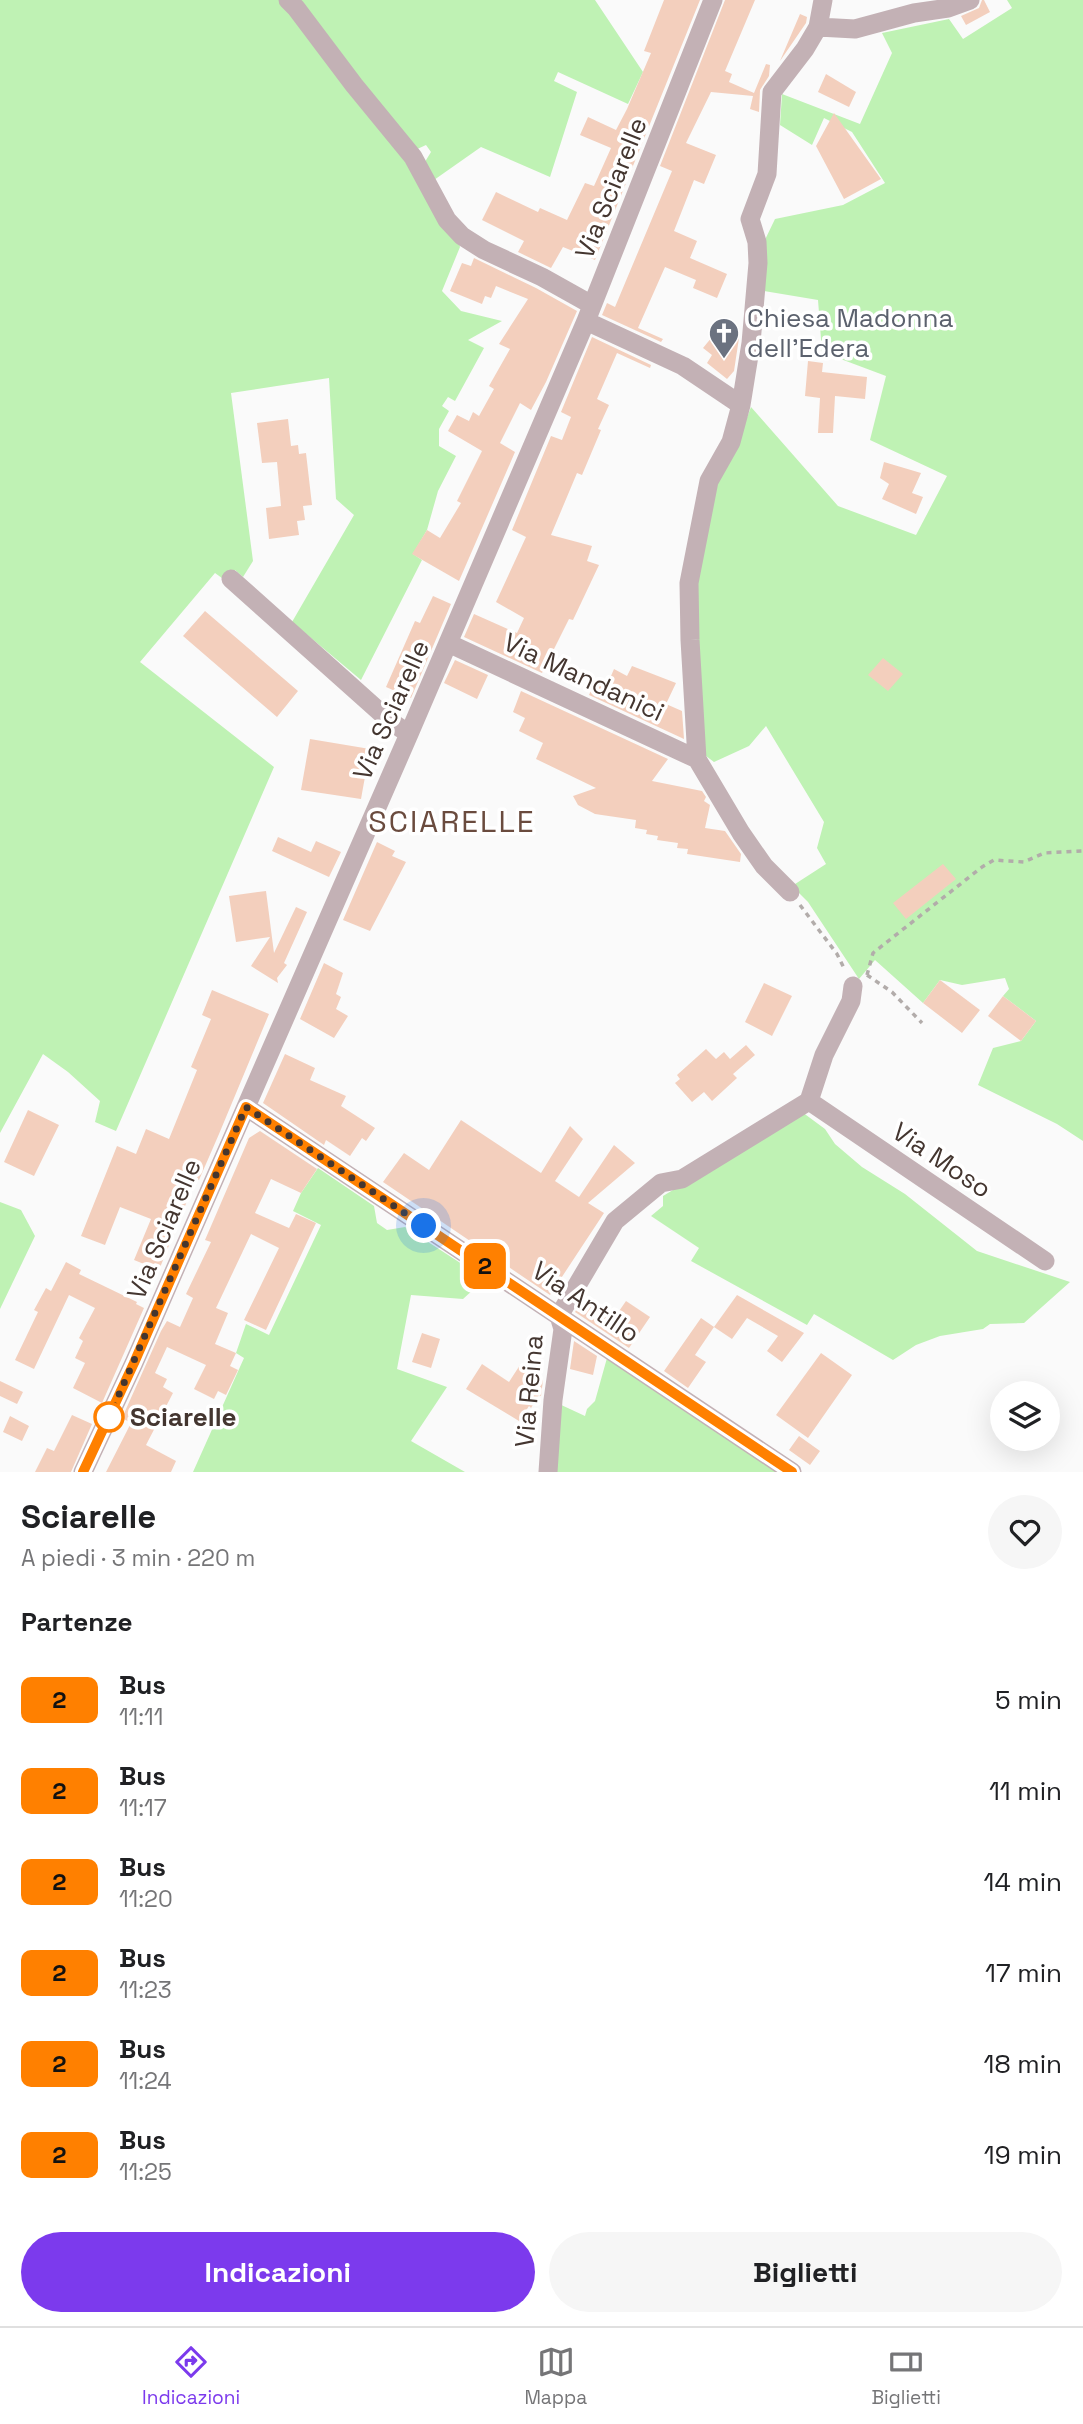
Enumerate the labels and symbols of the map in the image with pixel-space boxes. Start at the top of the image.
street label: Via Sciarelle [567,112,655,264]
place label: Chiesa Madonna dell'Edera [747,301,953,365]
church icon: Chiesa Madonna dell'Edera [707,316,741,360]
street label: Via Mandanici [498,625,670,729]
street label: Via Sciarelle [345,635,437,785]
district label: SCIARELLE [368,802,536,841]
street label: Via Moso [886,1114,998,1206]
street label: Via Sciarelle [119,1153,209,1305]
your location [406,1208,441,1243]
line badge: 2 [462,1243,508,1289]
street label: Via Antillo [526,1254,646,1350]
street label: Via Reina [507,1333,551,1449]
place label: Sciarelle [130,1400,237,1434]
marker: Sciarelle [94,1402,124,1432]

